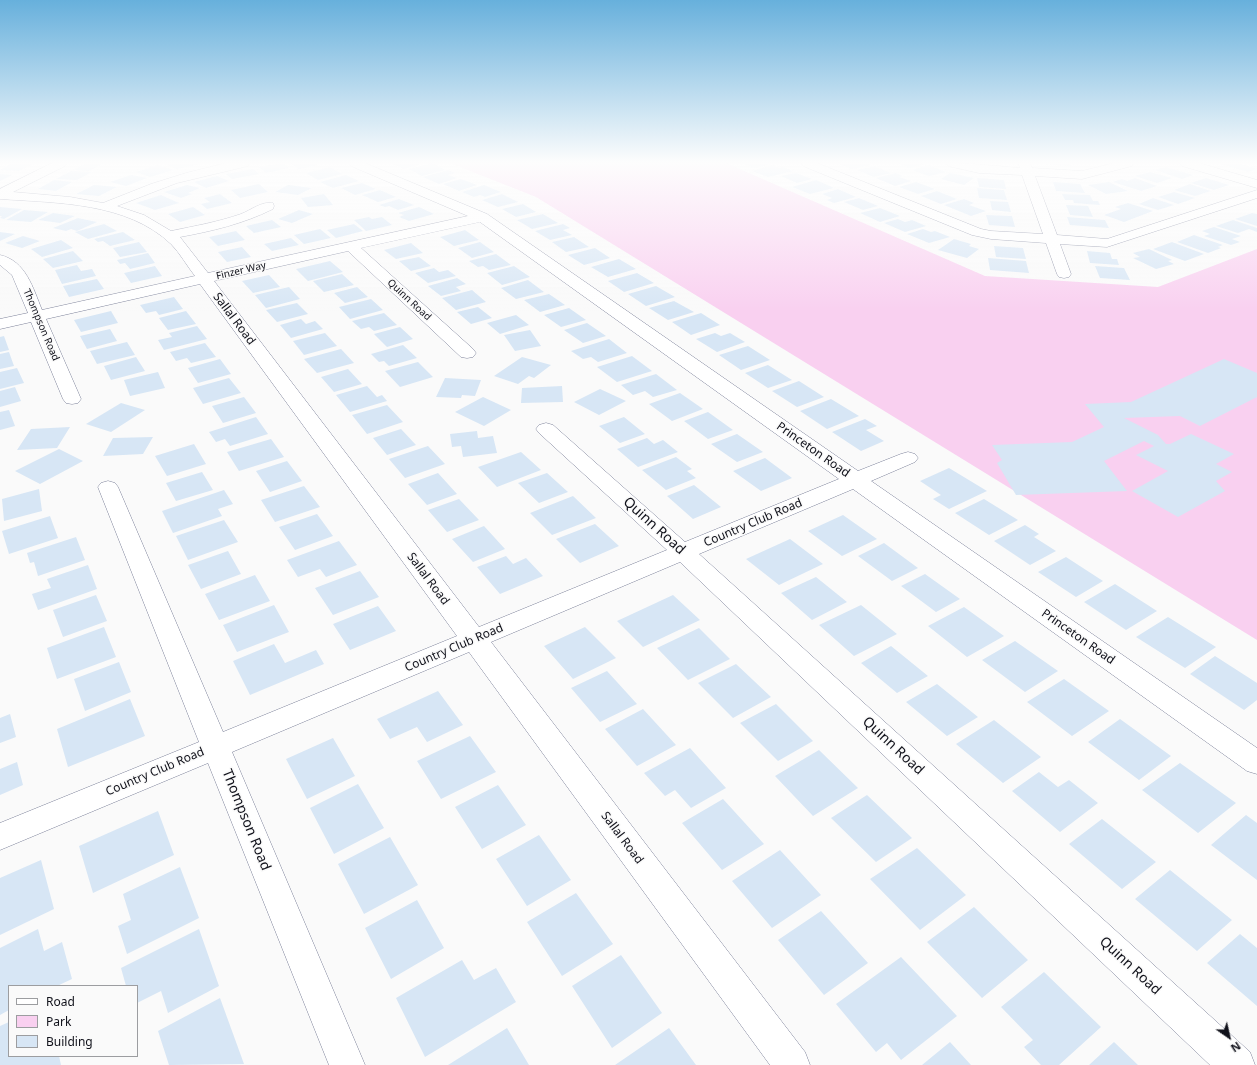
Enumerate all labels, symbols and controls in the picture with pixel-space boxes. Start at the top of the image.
street label: Finzer Way [215,259,267,283]
street label: Quinn Road [385,277,433,323]
street label: Thompson Road [20,287,62,363]
street label: Sallal Road [210,290,258,348]
street label: Princeton Road [774,419,852,481]
street label: Quinn Road [619,494,689,558]
street label: Country Club Road [702,496,804,550]
street label: Sallal Road [404,550,452,608]
street label: Princeton Road [1039,606,1117,668]
street label: Country Club Road [403,621,505,675]
street label: Quinn Road [859,713,927,779]
street label: Country Club Road [104,745,206,799]
street label: Thompson Road [218,767,274,873]
street label: Sallal Road [598,809,646,867]
street label: Quinn Road [1096,933,1164,999]
legend [8,985,138,1057]
text: Road [46,993,75,1010]
text: Park [46,1013,71,1030]
north arrow [1209,1017,1249,1057]
text: Building [46,1033,93,1050]
text: N [1228,1039,1244,1056]

